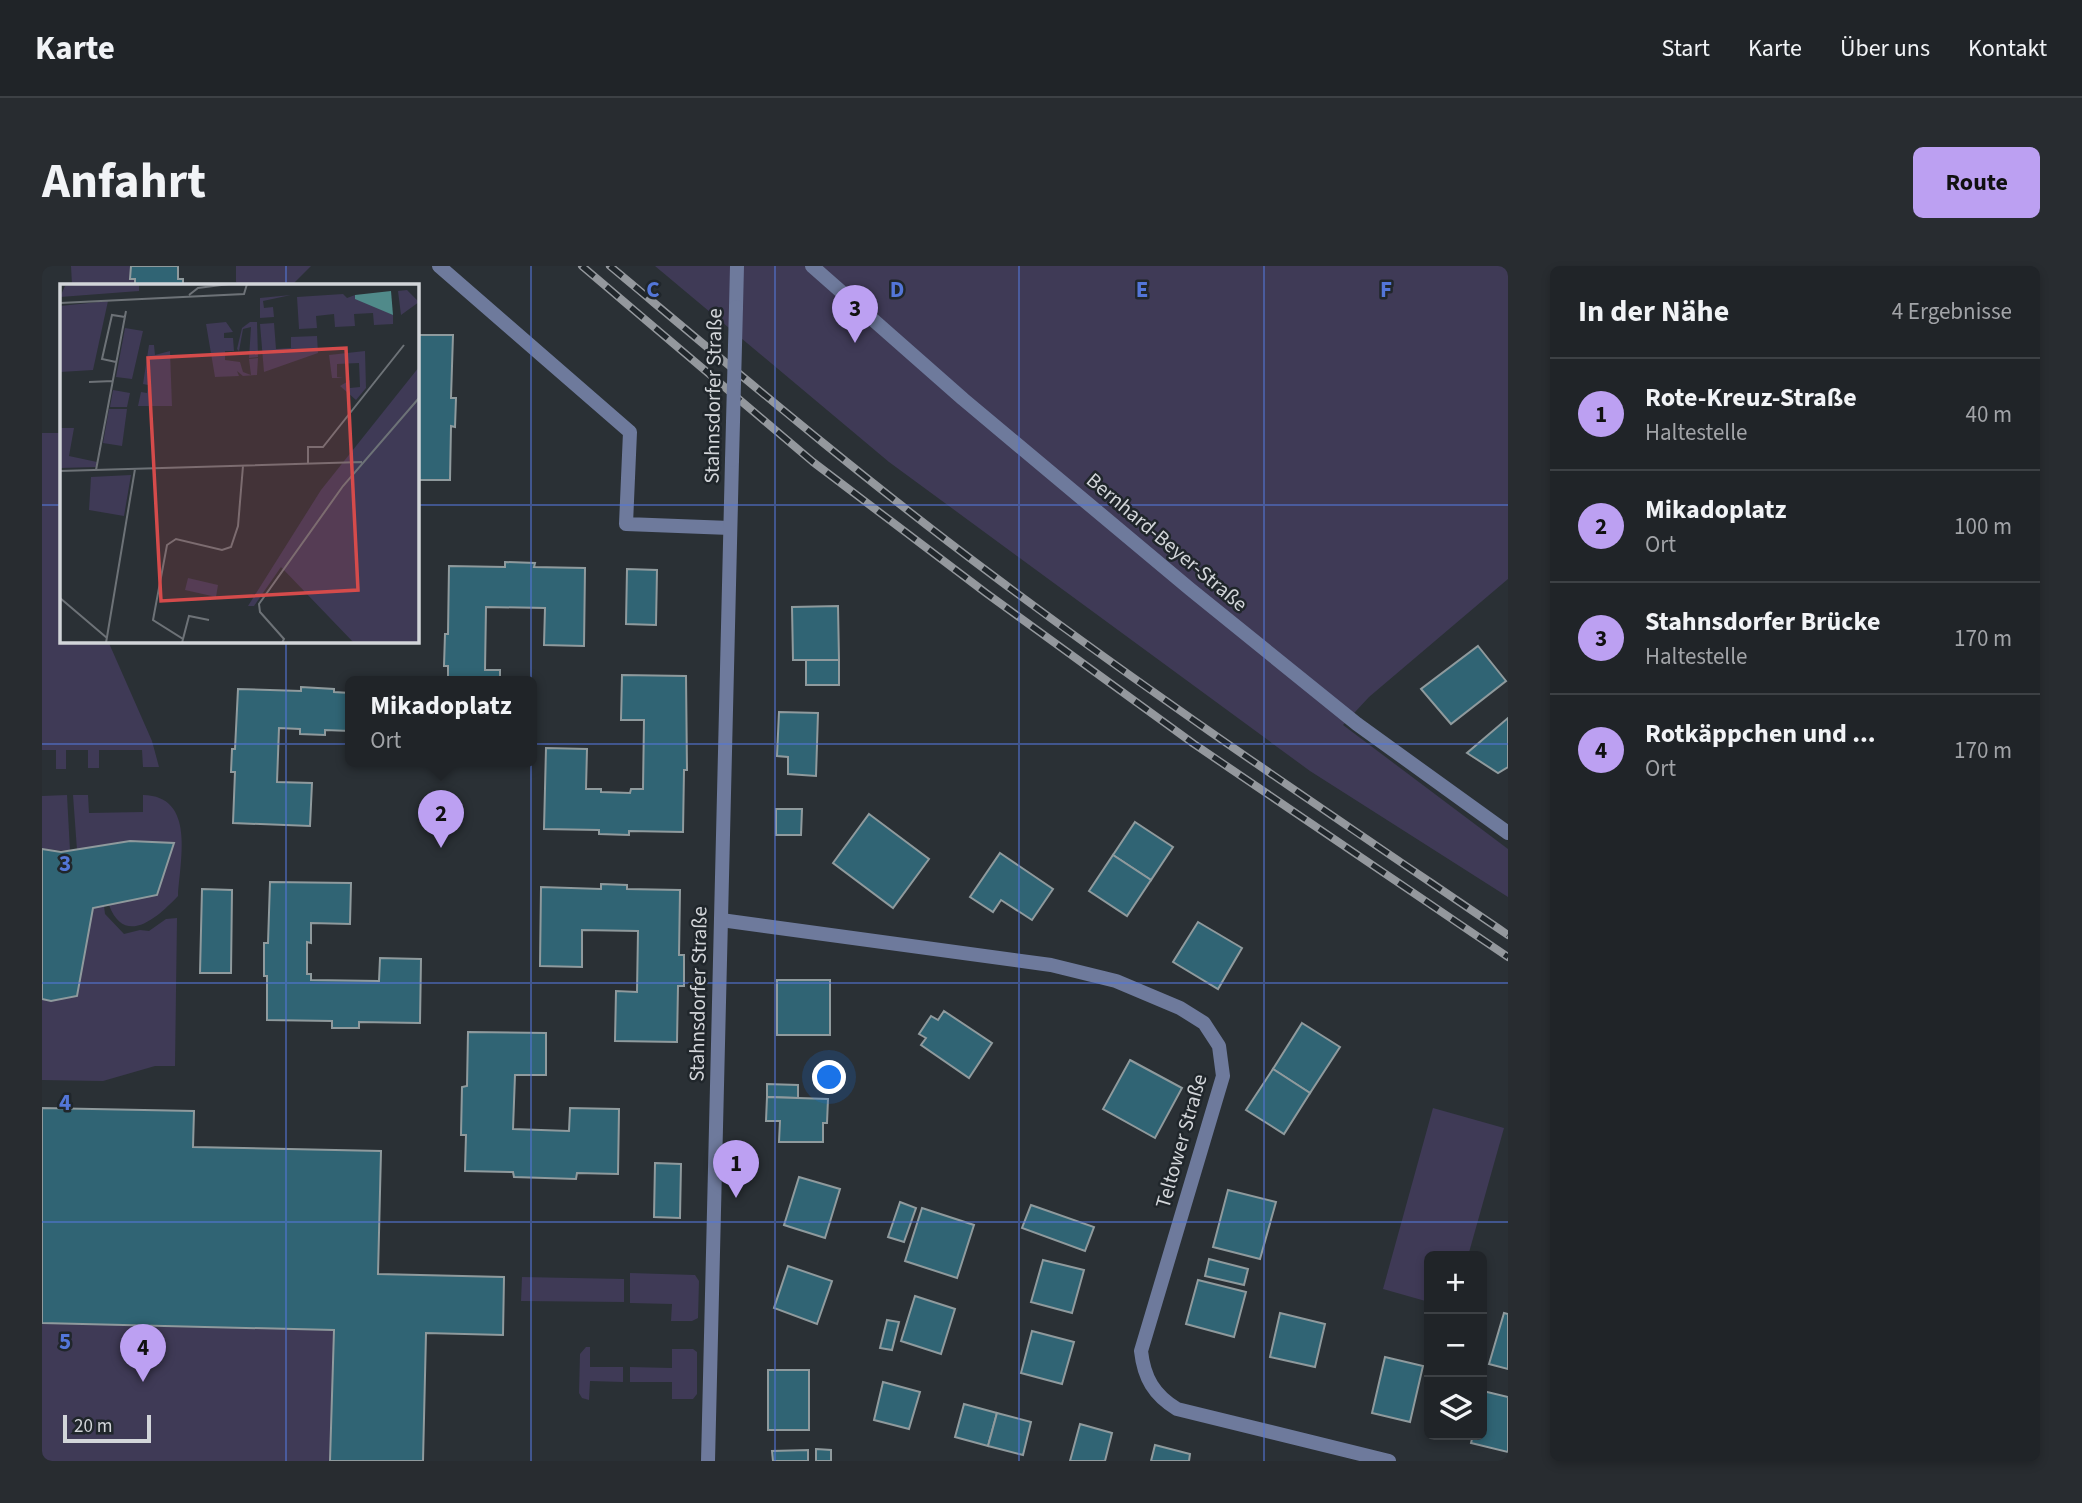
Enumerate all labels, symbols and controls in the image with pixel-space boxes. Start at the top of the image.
text: Karte [35,25,115,72]
text: Start [1662,31,1710,66]
text: Karte [1748,31,1802,66]
text: Über uns [1840,31,1930,66]
text: Kontakt [1968,31,2047,66]
text: Anfahrt [42,147,206,217]
button: Route [1913,147,2040,218]
text: C [646,273,660,306]
text: D [890,273,904,306]
text: E [1136,273,1148,306]
text: F [1380,273,1392,306]
inset map [60,284,418,642]
pin: 3 [832,285,878,343]
text: In der Nähe [1578,290,1729,333]
text: 4 Ergebnisse [1892,295,2012,328]
street label: Stahnsdorfer Straße [696,308,730,484]
text: Rote-Kreuz-Straße [1645,379,1857,416]
text: 1 [1595,398,1607,431]
text: 40 m [1965,398,2012,431]
text: Haltestelle [1645,416,1748,449]
street label: Bernhard-Beyer-Straße [1080,465,1254,619]
text: Mikadoplatz [1645,491,1787,528]
text: 2 [1595,510,1607,543]
text: 100 m [1954,510,2012,543]
text: Ort [1645,528,1676,561]
text: Stahnsdorfer Brücke [1645,603,1880,640]
text: 3 [1595,622,1607,655]
text: 170 m [1954,622,2012,655]
text: Haltestelle [1645,640,1748,673]
popup [345,676,537,767]
text: Mikadoplatz [370,687,512,724]
text: Rotkäppchen und ... [1645,715,1876,752]
text: Ort [370,724,401,757]
text: 4 [1595,734,1607,767]
text: 170 m [1954,734,2012,767]
text: Ort [1645,752,1676,785]
pin: 2 [418,790,464,848]
text: 3 [59,847,71,880]
street label: Stahnsdorfer Straße [681,906,715,1082]
your location [812,1060,846,1094]
street label: Teltower Straße [1148,1070,1214,1212]
text: 4 [59,1086,71,1119]
pin: 1 [713,1140,759,1198]
map controls [1424,1251,1487,1440]
button: + [1424,1251,1487,1314]
button: − [1424,1314,1487,1377]
pin: 4 [120,1324,166,1382]
text: 5 [59,1325,71,1358]
button: layers [1424,1377,1487,1440]
scale bar [63,1412,150,1444]
text: 20 m [74,1413,112,1440]

